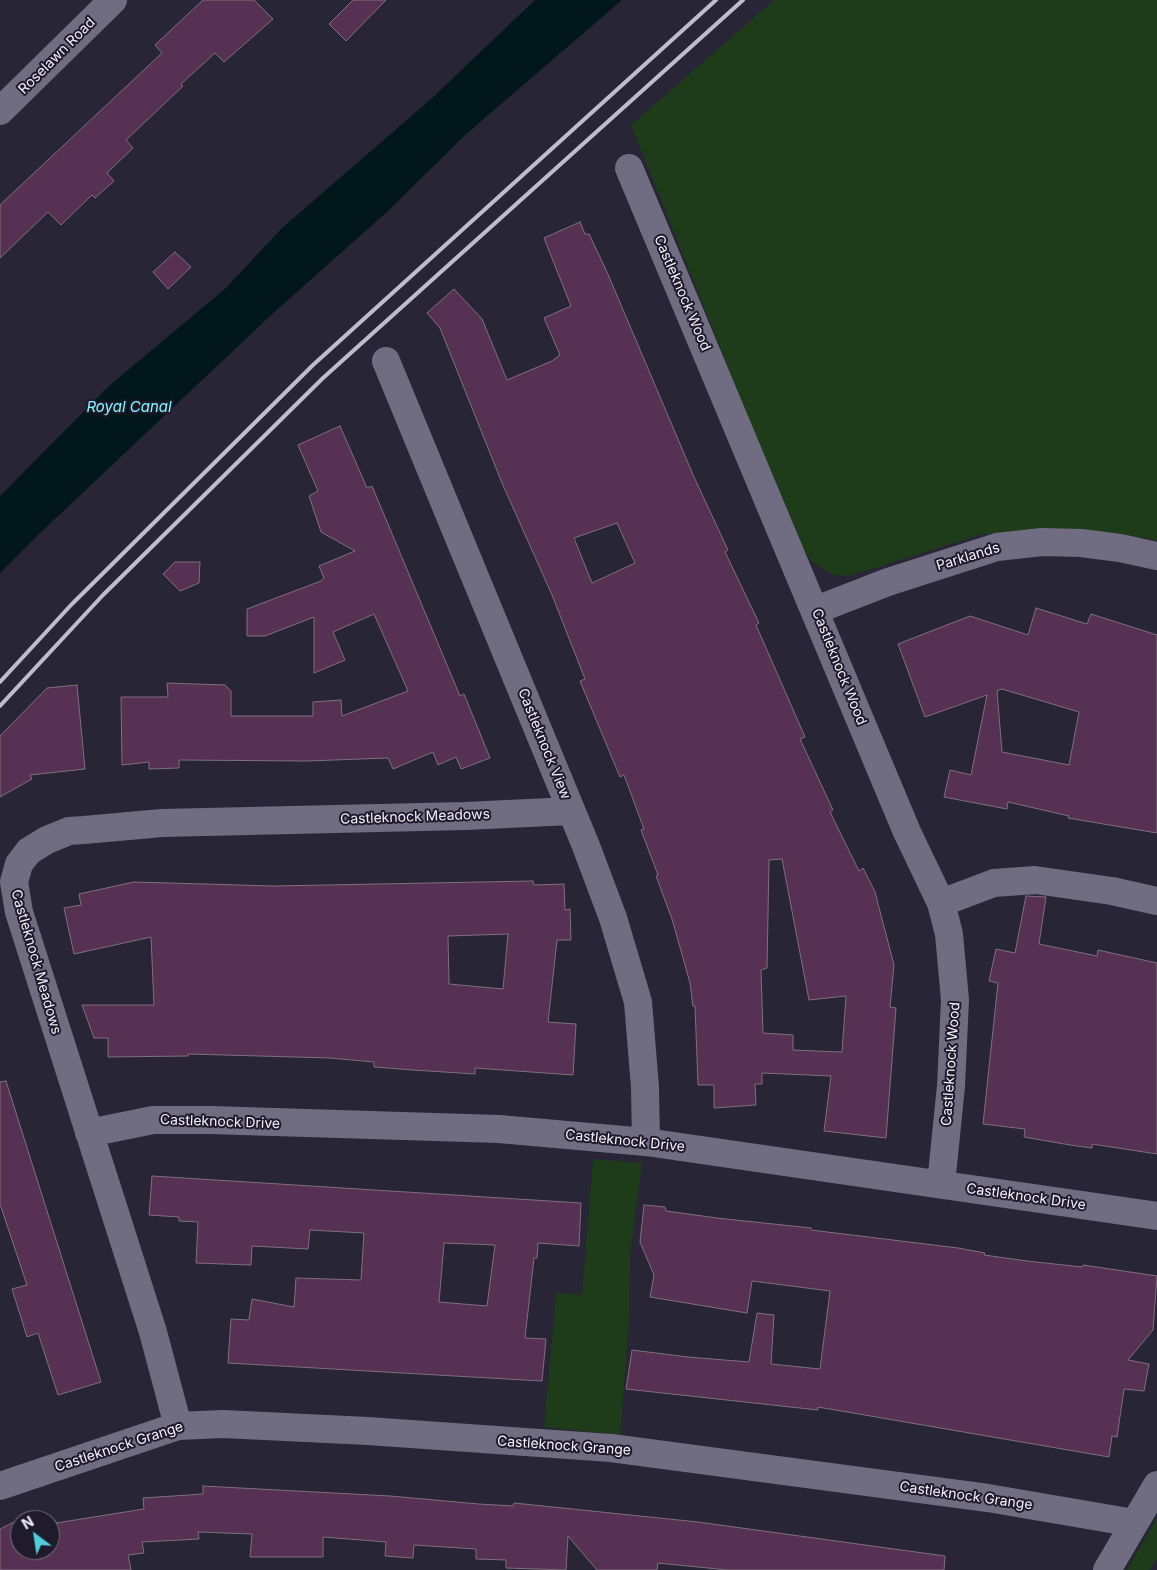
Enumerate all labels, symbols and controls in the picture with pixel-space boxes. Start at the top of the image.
street label: Roselawn Road [15,14,99,98]
street label: Castleknock Wood [650,233,714,353]
water label: Royal Canal [86,398,172,416]
street label: Parklands [934,539,1002,575]
street label: Castleknock Wood [808,606,870,728]
street label: Castleknock View [514,686,574,802]
street label: Castleknock Meadows [340,806,490,828]
street label: Castleknock Meadows [7,888,65,1036]
street label: Castleknock Wood [938,1002,964,1126]
street label: Castleknock Drive [160,1112,280,1132]
street label: Castleknock Drive [564,1126,686,1156]
street label: Castleknock Drive [965,1180,1087,1214]
street label: Castleknock Grange [53,1418,185,1476]
street label: Castleknock Grange [496,1433,632,1459]
street label: Castleknock Grange [898,1478,1034,1514]
north arrow [10,1510,60,1560]
text: N [19,1513,36,1533]

